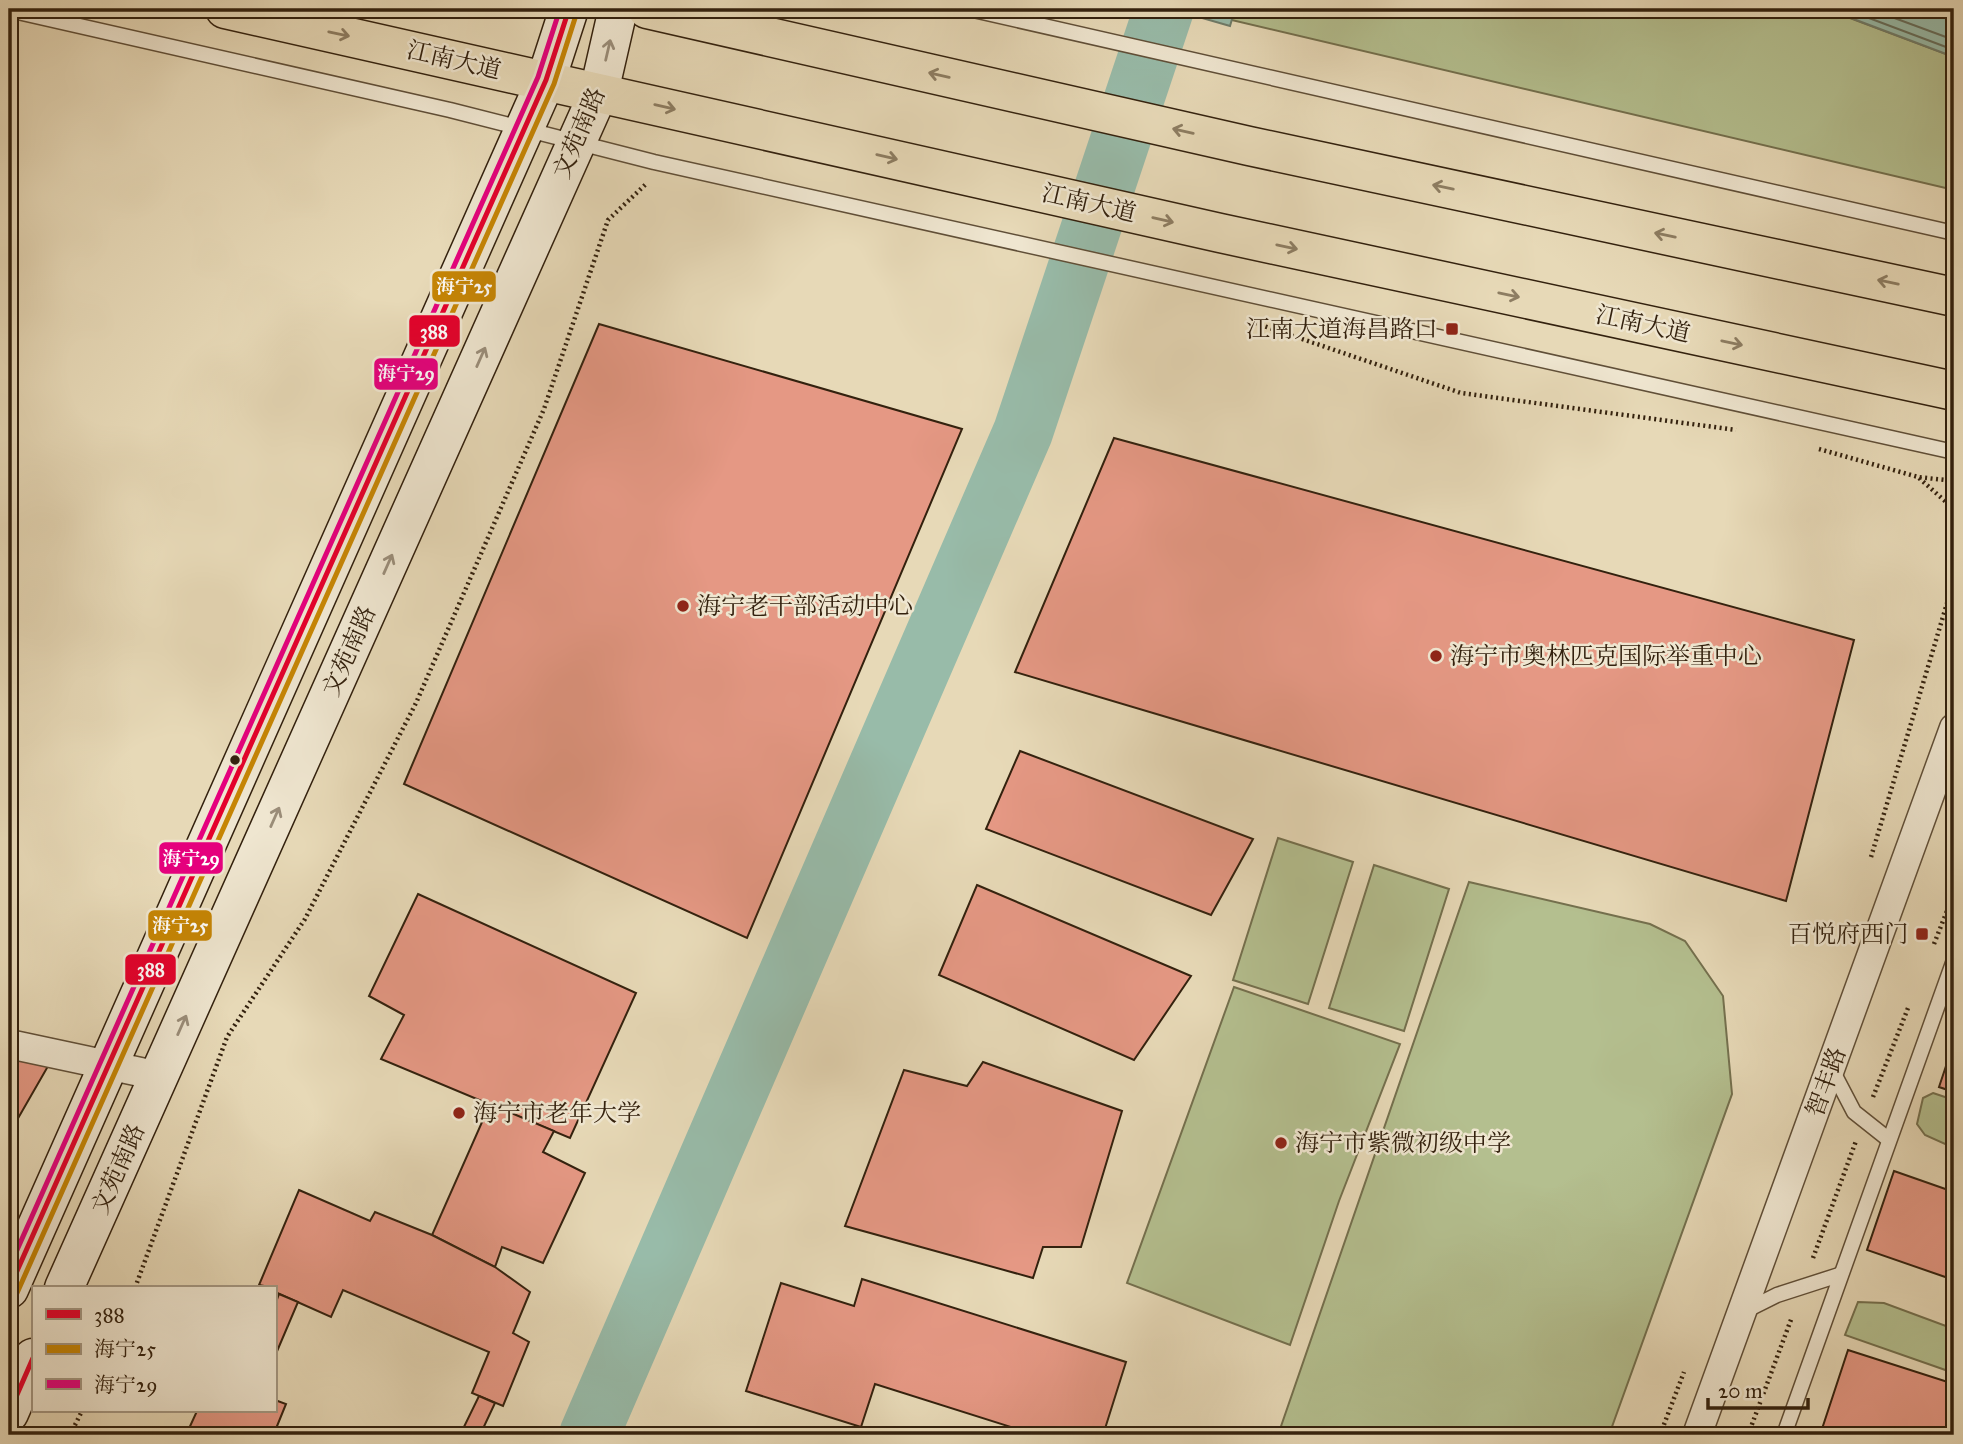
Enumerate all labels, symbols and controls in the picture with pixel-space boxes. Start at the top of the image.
one-way arrow [327,28,350,41]
street label: 江南大道 [404,35,504,85]
one-way arrow [602,39,616,62]
one-way arrow [928,68,951,81]
street label: 文苑南路 [546,83,612,183]
one-way arrow [653,100,676,114]
one-way arrow [1172,123,1195,137]
one-way arrow [875,151,898,165]
street label: 江南大道 [1039,178,1139,228]
one-way arrow [1432,180,1455,193]
one-way arrow [1151,214,1174,227]
one-way arrow [1654,227,1677,241]
one-way arrow [1275,241,1298,255]
line badge: 海宁25 [431,270,497,303]
text: 海宁25 [436,275,492,298]
one-way arrow [1877,275,1899,288]
one-way arrow [1497,289,1520,302]
street label: 江南大道 [1593,299,1693,349]
line badge: 388 [408,314,461,348]
place label: 江南大道海昌路口 [1246,314,1438,344]
text: 388 [420,320,448,344]
marker: 江南大道海昌路口 [1444,321,1460,337]
one-way arrow [1720,337,1743,350]
one-way arrow [475,347,488,368]
line badge: 海宁29 [373,357,439,391]
text: 海宁29 [377,362,435,386]
one-way arrow [382,554,395,576]
place label: 海宁老干部活动中心 [697,591,913,621]
marker: 海宁老干部活动中心 [675,598,691,614]
street label: 文苑南路 [316,601,382,701]
place label: 海宁市奥林匹克国际举重中心 [1450,641,1762,671]
marker: 海宁市奥林匹克国际举重中心 [1428,648,1444,664]
unlabelled marker [228,753,242,767]
one-way arrow [269,807,282,828]
line badge: 海宁29 [158,841,224,875]
text: 海宁29 [162,847,220,871]
line badge: 海宁25 [147,909,213,942]
text: 海宁25 [152,914,208,937]
place label: 百悦府西门 [1788,919,1908,949]
marker: 百悦府西门 [1914,926,1930,942]
line badge: 388 [124,953,177,986]
text: 388 [137,958,165,982]
one-way arrow [176,1015,189,1036]
street label: 智丰路 [1800,1043,1852,1121]
place label: 海宁市老年大学 [473,1098,641,1128]
marker: 海宁市老年大学 [451,1105,467,1121]
street label: 文苑南路 [85,1119,151,1219]
place label: 海宁市紫微初级中学 [1295,1128,1511,1158]
marker: 海宁市紫微初级中学 [1273,1135,1289,1151]
legend [32,1286,276,1412]
text: 388 [94,1302,125,1328]
text: 海宁25 [94,1336,156,1362]
scale bar [1708,1367,1807,1411]
text: 海宁29 [94,1372,158,1398]
text: 20 m [1718,1378,1763,1404]

